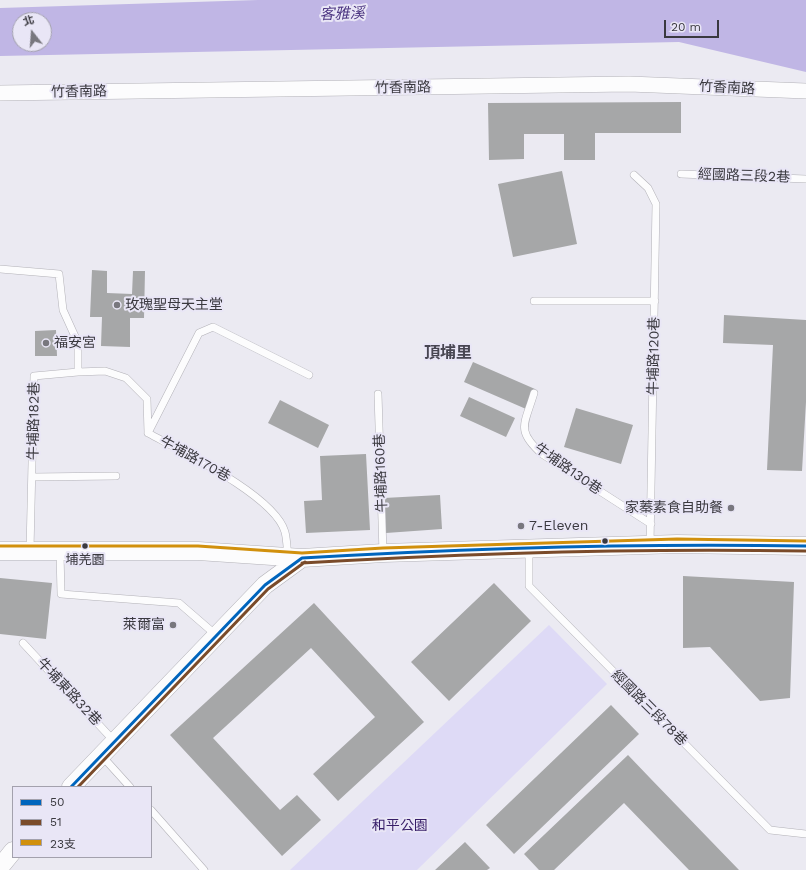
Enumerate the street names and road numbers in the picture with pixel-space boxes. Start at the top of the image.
street label: 竹香南路 [699,78,755,98]
street label: 竹香南路 [375,79,431,97]
street label: 竹香南路 [51,83,107,101]
street label: 經國路三段2巷 [698,166,790,186]
street label: 牛埔路120巷 [645,317,663,395]
street label: 牛埔路182巷 [25,382,43,460]
street label: 牛埔路170巷 [157,433,233,485]
street label: 牛埔路160巷 [371,433,391,513]
street label: 牛埔路130巷 [531,440,605,498]
street label: 牛埔東路32巷 [33,655,105,729]
street label: 經國路三段78巷 [608,667,690,749]

